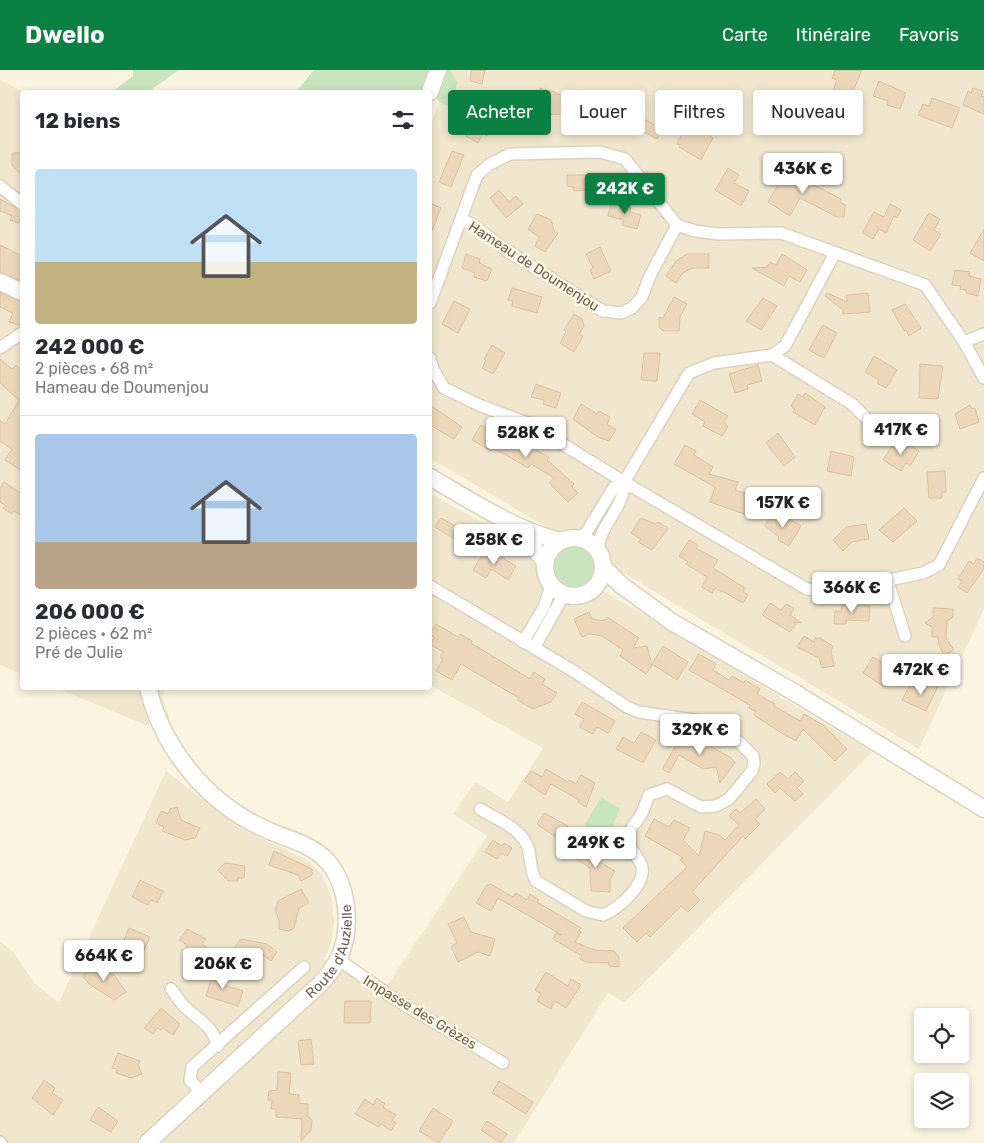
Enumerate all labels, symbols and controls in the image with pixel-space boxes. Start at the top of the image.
text: Dwello [25,21,105,49]
text: Carte [722,24,768,46]
text: Itinéraire [796,24,871,46]
text: Favoris [899,24,959,46]
chip: Acheter [448,90,551,135]
chip: Louer [561,90,645,135]
chip: Filtres [655,90,743,135]
chip: Nouveau [753,90,863,135]
icon: filters [389,106,417,134]
text: 12 biens [35,108,120,133]
pin: 436K € [762,152,844,195]
text: 436K € [774,159,832,178]
pin: 242K € [584,172,666,215]
text: 242K € [596,179,654,198]
icon: home [181,201,271,291]
street label: Hameau de Doumenjou [465,218,602,315]
text: 242 000 € [35,334,145,359]
text: 2 pièces · 68 m² [35,359,153,378]
text: Hameau de Doumenjou [35,378,209,397]
pin: 417K € [860,414,942,456]
pin: 528K € [485,416,567,459]
text: 417K € [874,420,928,439]
text: 528K € [497,423,555,442]
icon: home [181,467,271,557]
pin: 157K € [742,486,824,529]
text: 157K € [756,493,810,512]
pin: 258K € [453,524,535,566]
text: 258K € [465,530,523,549]
pin: 366K € [811,572,893,614]
text: 366K € [823,578,881,597]
text: 206 000 € [35,599,145,624]
text: 2 pièces · 62 m² [35,624,152,643]
text: Pré de Julie [35,643,123,662]
pin: 472K € [880,654,962,696]
text: 472K € [893,660,949,679]
pin: 329K € [659,714,741,756]
text: 329K € [671,720,729,739]
pin: 249K € [555,826,637,869]
text: 249K € [567,833,625,852]
street label: Route d'Auzielle [302,903,356,1002]
pin: 664K € [63,940,145,982]
text: 664K € [75,946,133,965]
pin: 206K € [182,948,264,990]
text: 206K € [194,954,252,973]
street label: Impasse des Grèzes [360,972,479,1053]
map controls [914,1008,969,1128]
button: locate [914,1008,969,1063]
button: layers [914,1073,969,1128]

